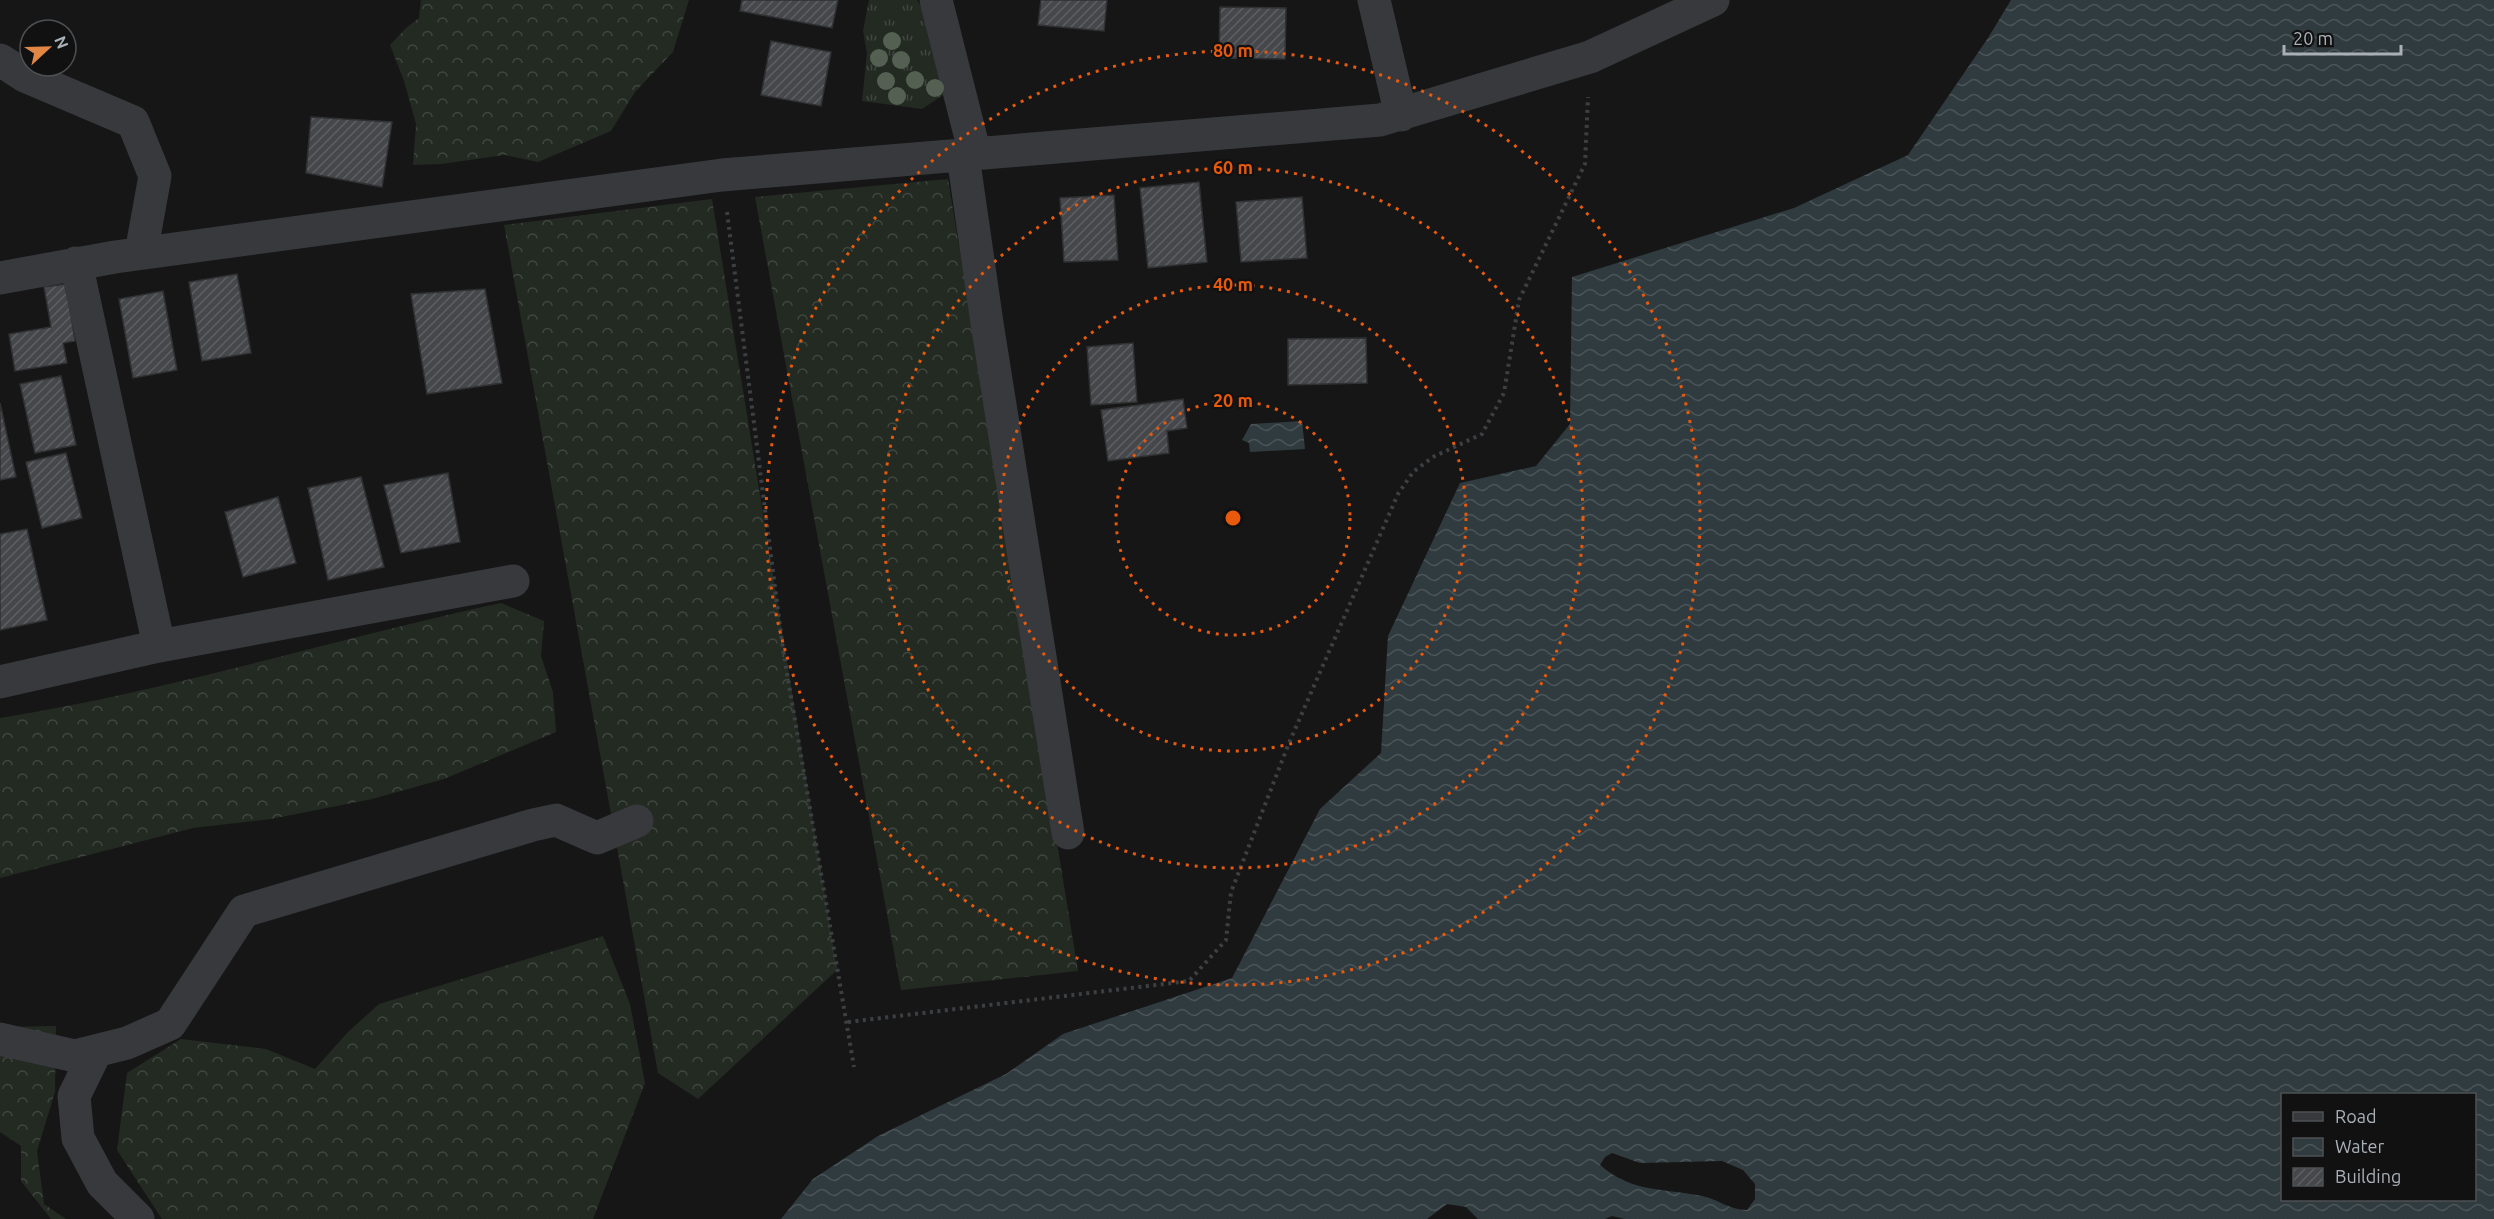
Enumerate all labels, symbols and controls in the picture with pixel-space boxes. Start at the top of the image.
north arrow [18,18,78,78]
scale bar [2284,18,2401,56]
text: 20 m [2293,28,2333,48]
text: N [51,33,72,51]
text: 80 m [1213,40,1253,60]
text: 60 m [1213,157,1253,177]
text: 40 m [1213,274,1253,294]
text: 20 m [1213,390,1253,410]
centre of rings [1223,508,1243,528]
legend [2281,1093,2476,1201]
text: Road [2335,1106,2377,1126]
text: Water [2335,1136,2385,1156]
text: Building [2335,1166,2401,1186]

